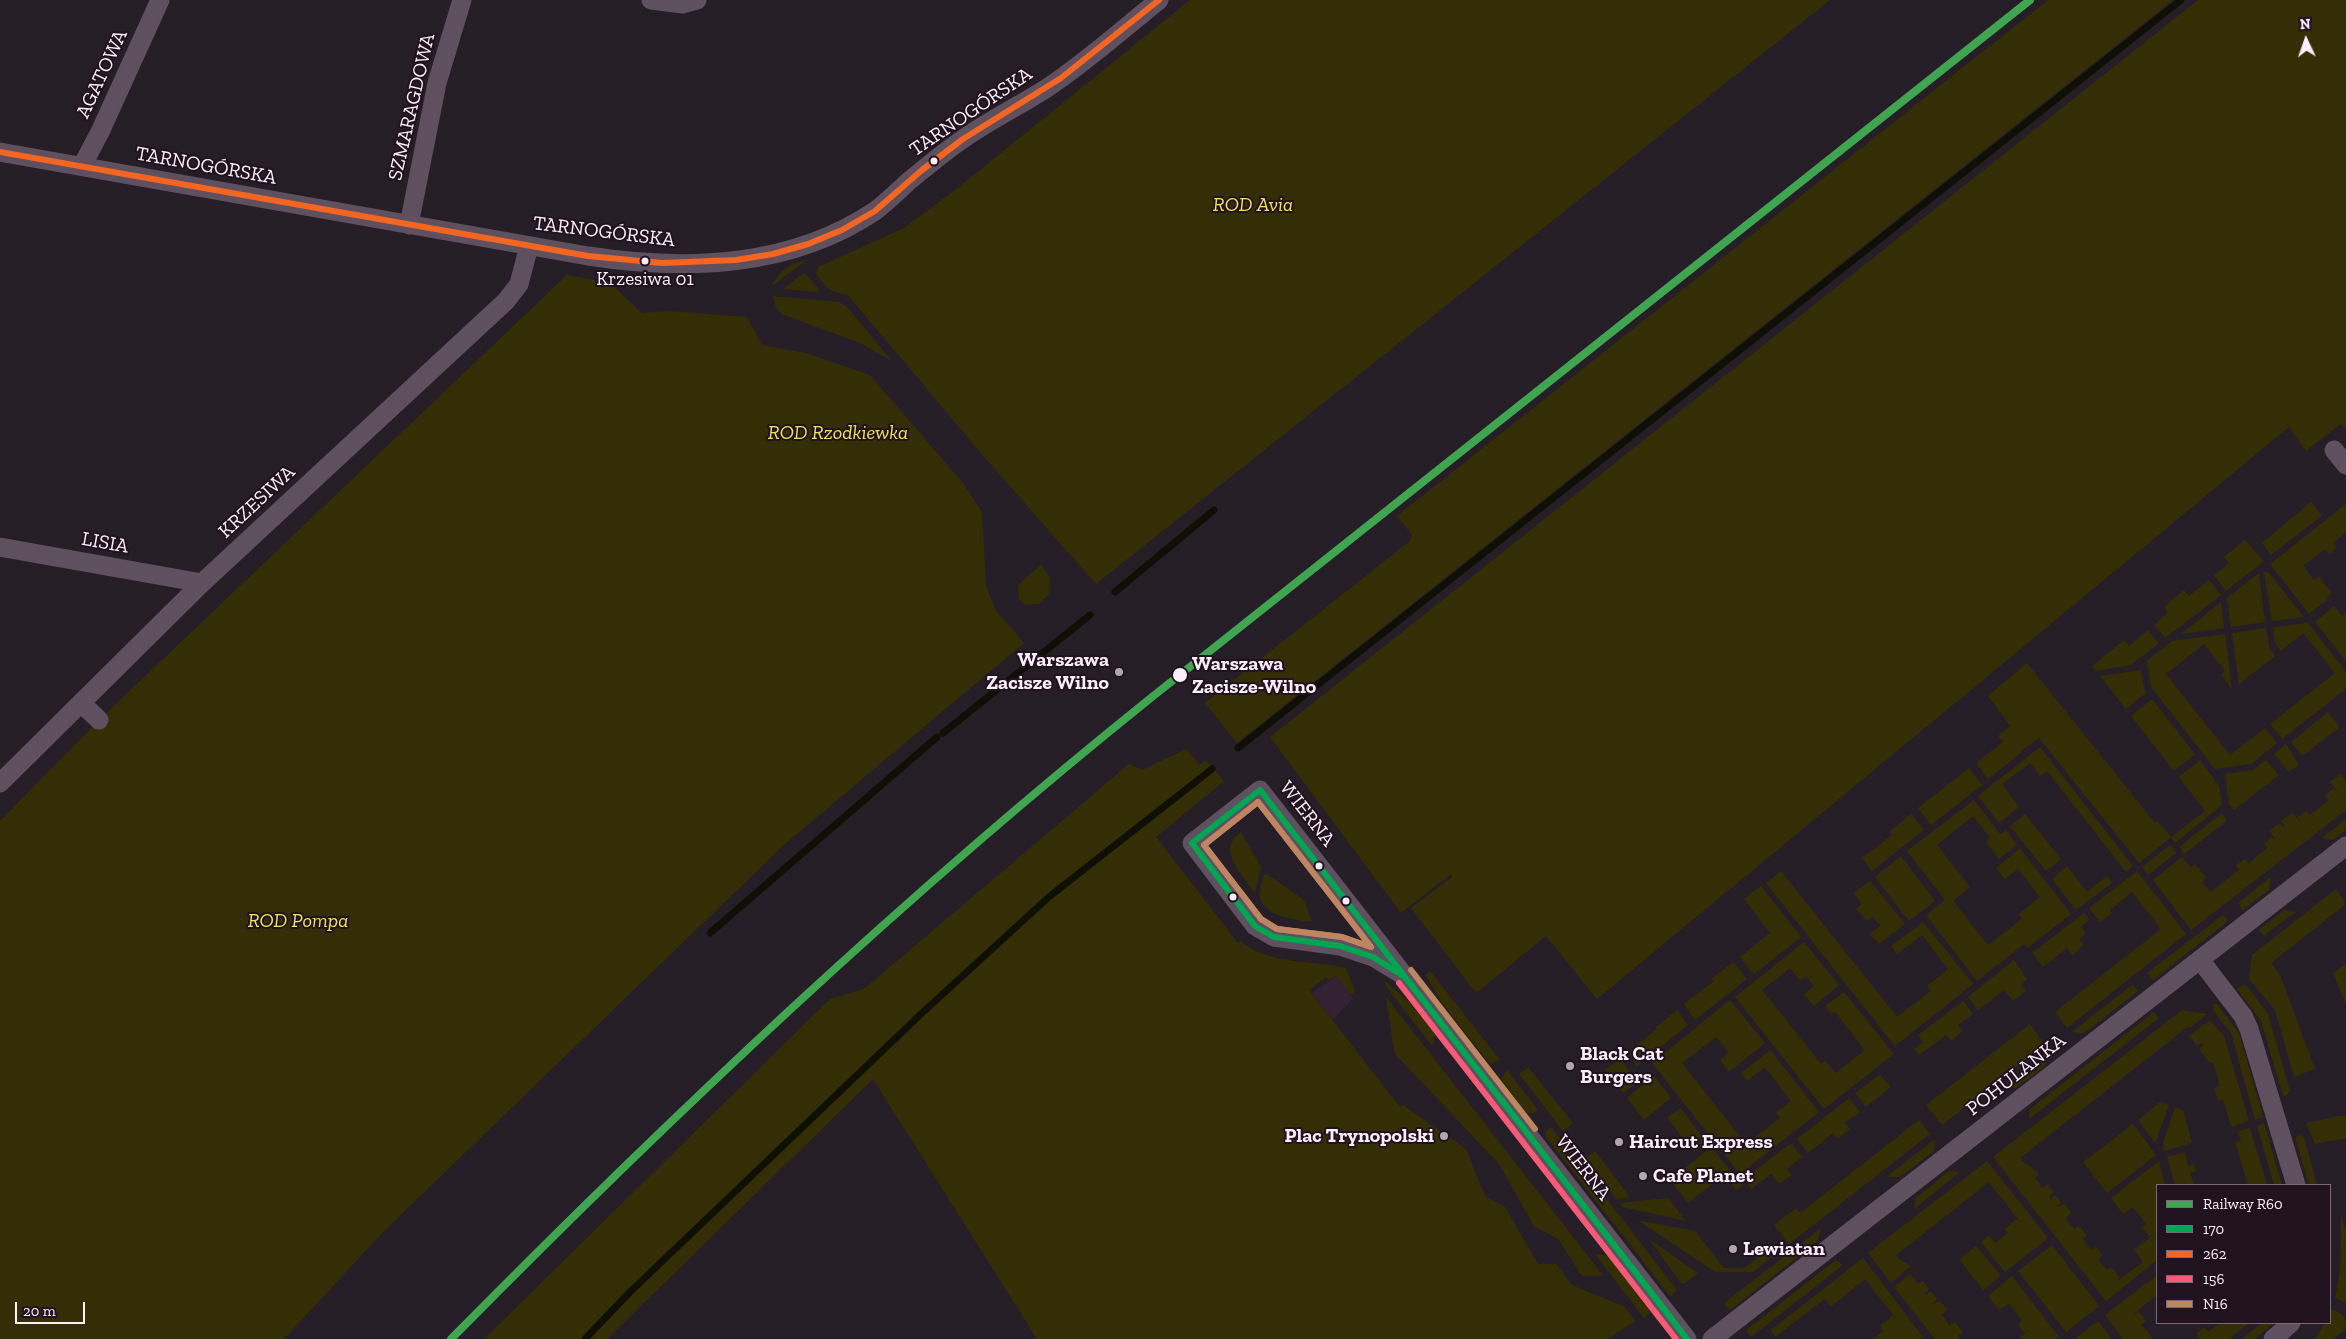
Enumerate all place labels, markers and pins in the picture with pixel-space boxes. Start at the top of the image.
unlabelled marker [929,156,939,166]
marker: Krzesiwa 01 [640,256,650,266]
place label: Krzesiwa 01 [596,269,694,291]
place label: Warszawa Zacisze Wilno [986,648,1109,695]
place label: Warszawa Zacisze-Wilno [1192,652,1316,699]
marker: Warszawa Zacisze Wilno [1113,666,1125,678]
marker: Warszawa Zacisze-Wilno [1171,666,1189,684]
unlabelled marker [1314,861,1324,871]
unlabelled marker [1228,892,1238,902]
unlabelled marker [1341,896,1351,906]
place label: Black Cat Burgers [1580,1042,1663,1089]
marker: Black Cat Burgers [1564,1060,1576,1072]
place label: Plac Trynopolski [1285,1124,1434,1148]
marker: Plac Trynopolski [1438,1130,1450,1142]
place label: Haircut Express [1629,1130,1773,1154]
marker: Haircut Express [1613,1136,1625,1148]
place label: Cafe Planet [1653,1164,1753,1188]
marker: Cafe Planet [1637,1170,1649,1182]
place label: Lewiatan [1743,1237,1825,1261]
marker: Lewiatan [1727,1243,1739,1255]

